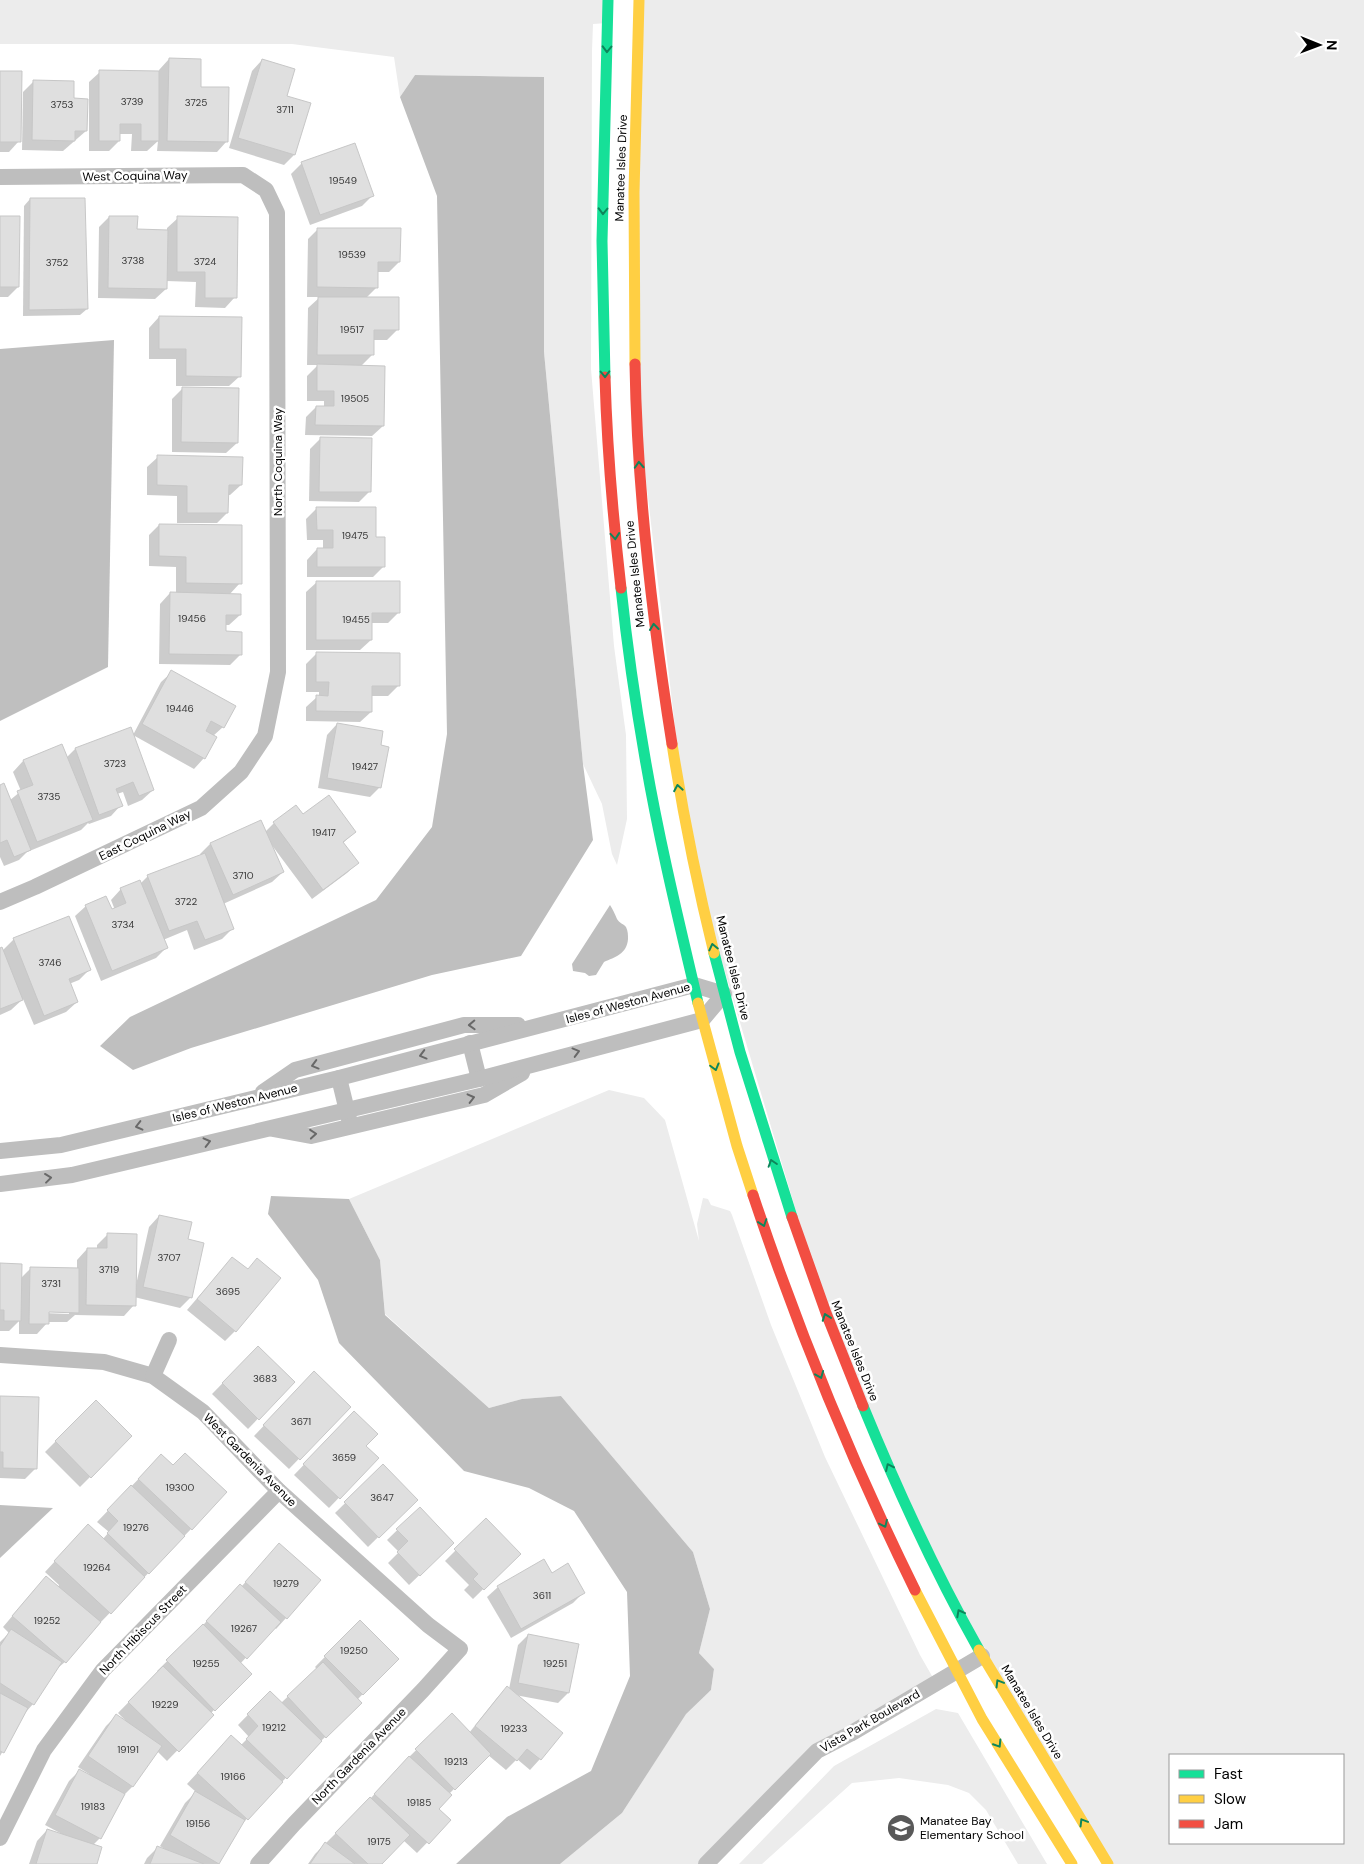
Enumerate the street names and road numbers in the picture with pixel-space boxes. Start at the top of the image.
street label: Manatee Isles Drive [611,114,631,222]
street label: West Coquina Way [82,167,188,185]
street label: North Coquina Way [270,408,286,516]
street label: Manatee Isles Drive [621,520,649,628]
street label: East Coquina Way [96,806,194,864]
street label: Manatee Isles Drive [712,914,754,1022]
street label: Isles of Weston Avenue [564,979,692,1027]
street label: Isles of Weston Avenue [171,1080,299,1126]
street label: Manatee Isles Drive [828,1298,883,1404]
street label: West Gardenia Avenue [200,1410,300,1510]
street label: North Hibiscus Street [96,1581,190,1678]
street label: Manatee Isles Drive [998,1662,1067,1762]
street label: Vista Park Boulevard [817,1686,923,1756]
street label: North Gardenia Avenue [308,1704,410,1808]

